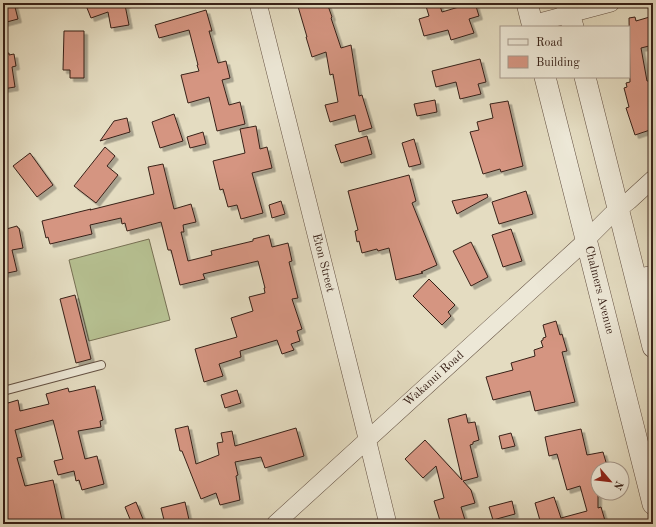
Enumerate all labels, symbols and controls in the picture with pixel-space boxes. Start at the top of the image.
legend [500,26,630,78]
text: Road [536,37,563,49]
text: Building [536,57,580,69]
street label: Eton Street [310,232,336,294]
street label: Chalmers Avenue [582,245,616,336]
street label: Wakanui Road [402,349,466,409]
north arrow [590,461,630,501]
text: N [610,479,624,492]

